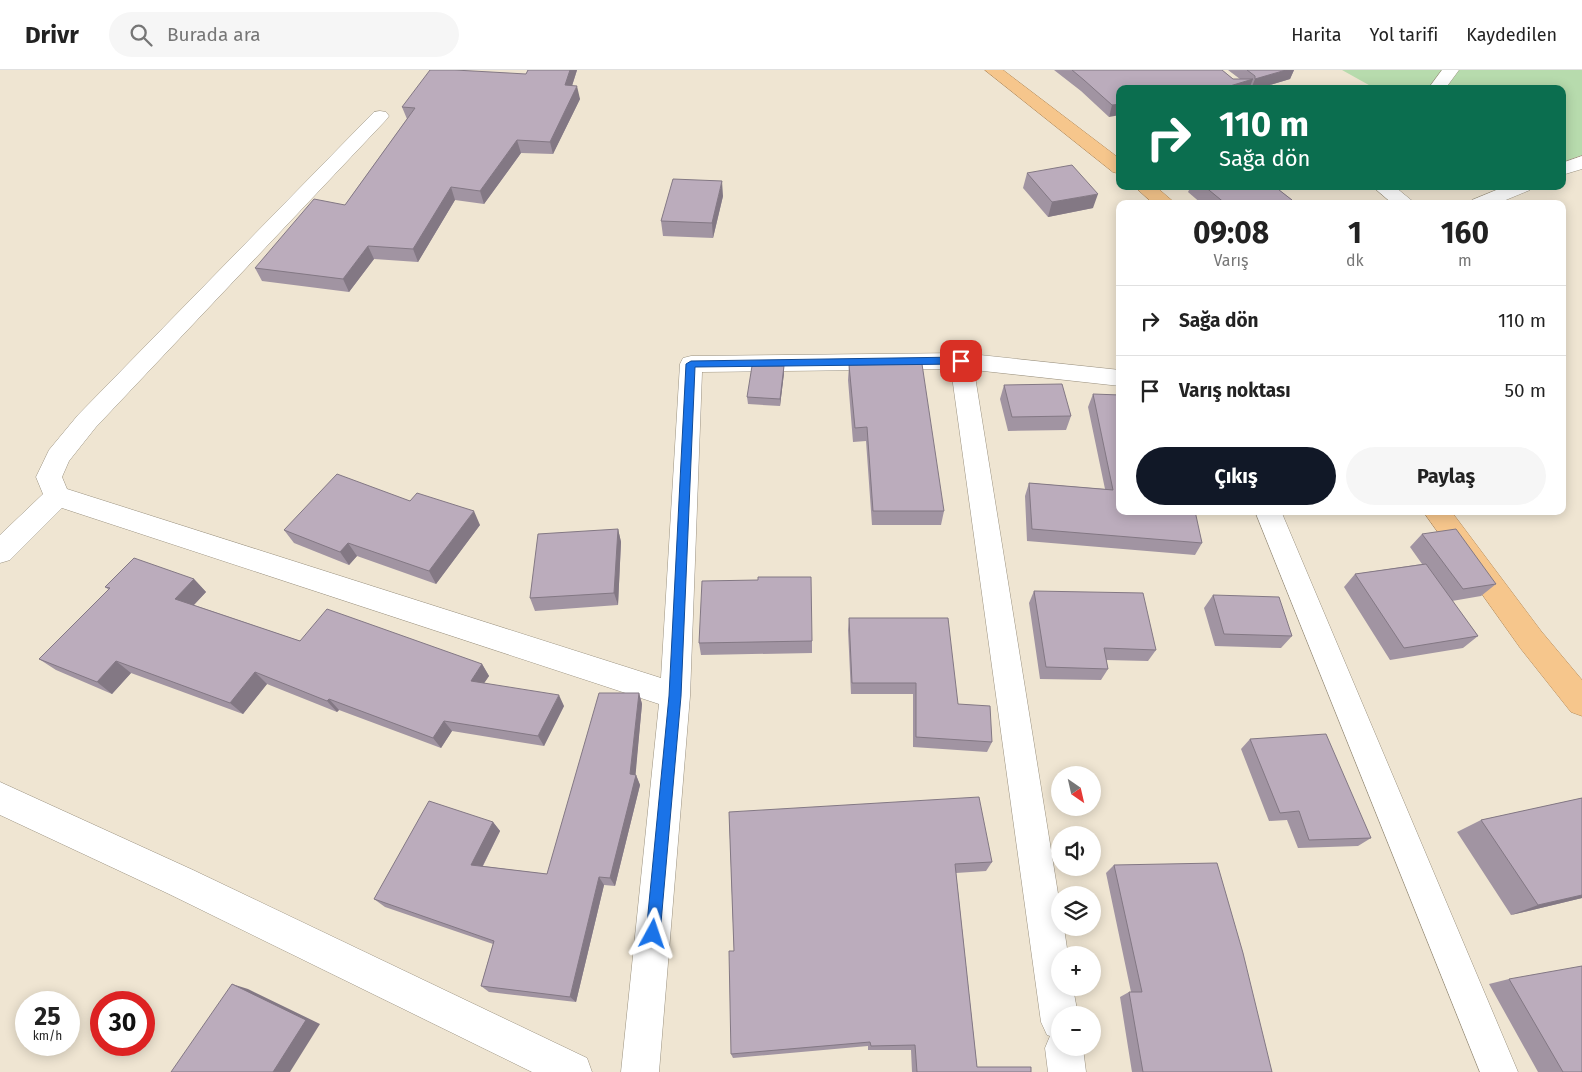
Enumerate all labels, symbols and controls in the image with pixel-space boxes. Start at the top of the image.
search box [109,12,459,57]
text: Drivr [25,21,79,49]
icon: search [127,21,155,49]
text: Burada ara [167,23,261,46]
text: Harita [1291,24,1342,46]
text: Yol tarifi [1370,24,1438,46]
text: Kaydedilen [1466,24,1557,46]
text: 110 m [1219,103,1309,145]
icon: right [1136,105,1201,170]
text: Sağa dön [1219,145,1310,172]
text: 09:08 [1193,215,1269,251]
text: 1 [1348,215,1362,251]
text: 160 [1441,215,1489,251]
text: Varış [1213,251,1249,270]
text: dk [1346,251,1364,270]
text: m [1458,251,1472,270]
icon: right [1136,307,1164,335]
text: Sağa dön [1179,309,1259,332]
text: 110 m [1498,309,1546,332]
pin [940,340,982,382]
icon: arrive [947,347,975,375]
icon: arrive [1136,377,1164,405]
text: Varış noktası [1179,379,1291,402]
text: 50 m [1505,379,1546,402]
button: Çıkış [1136,447,1336,505]
button: Paylaş [1346,447,1546,505]
north arrow [1051,766,1101,816]
map controls [1051,766,1101,1056]
button: sound [1051,826,1101,876]
button: layers [1051,886,1101,936]
position arrow [626,907,678,959]
button: + [1051,946,1101,996]
speed limit sign: 30 [90,991,155,1056]
text: 25 [34,1002,61,1032]
button: − [1051,1006,1101,1056]
text: km/h [33,1029,62,1043]

